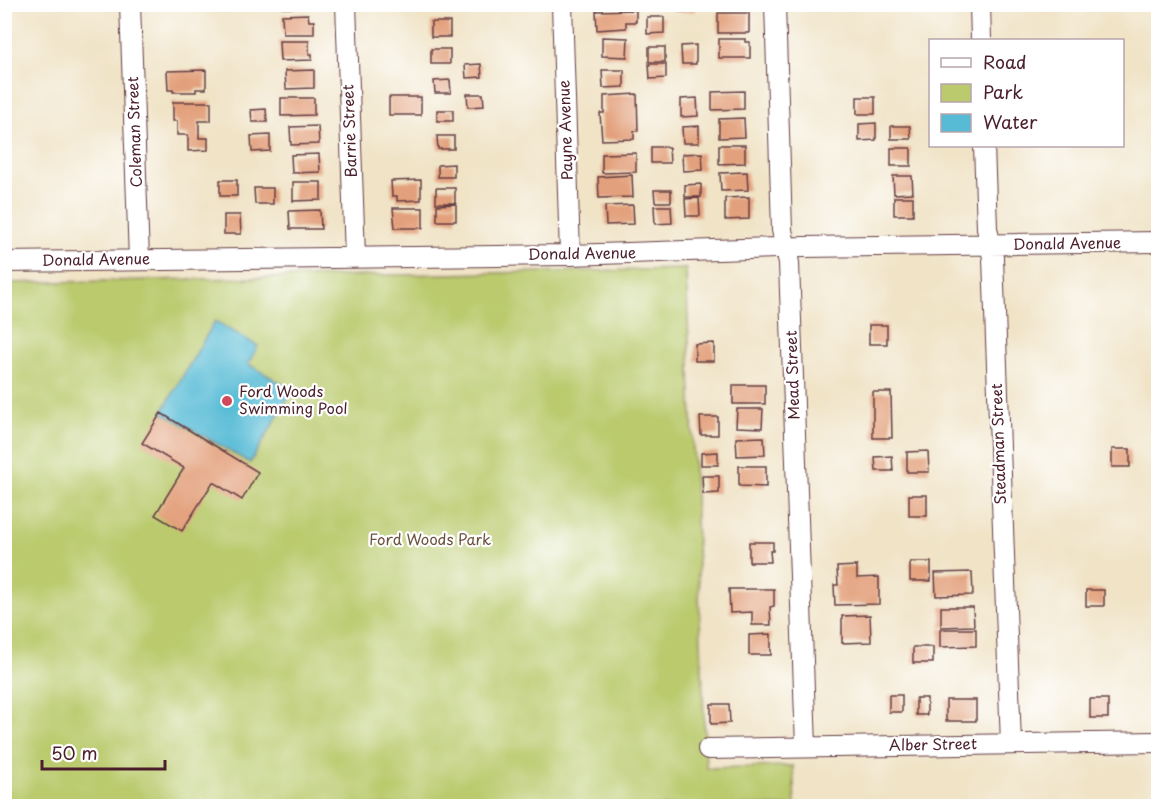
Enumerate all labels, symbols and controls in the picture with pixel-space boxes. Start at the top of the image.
legend [929,39,1124,147]
text: Road [983,48,1027,75]
street label: Coleman Street [120,76,147,188]
text: Park [983,78,1023,105]
street label: Payne Avenue [551,80,578,181]
street label: Barrie Street [335,84,362,178]
text: Water [983,108,1038,135]
street label: Donald Avenue [1013,230,1121,255]
street label: Donald Avenue [528,240,636,265]
street label: Donald Avenue [42,246,150,271]
street label: Mead Street [778,330,805,420]
place label: Ford Woods Swimming Pool [239,379,348,419]
street label: Steadman Street [984,383,1011,505]
marker: Ford Woods Swimming Pool [220,394,234,408]
park label: Ford Woods Park [369,527,491,550]
street label: Alber Street [889,731,977,756]
scale bar [42,733,165,771]
text: 50 m [51,739,98,766]

